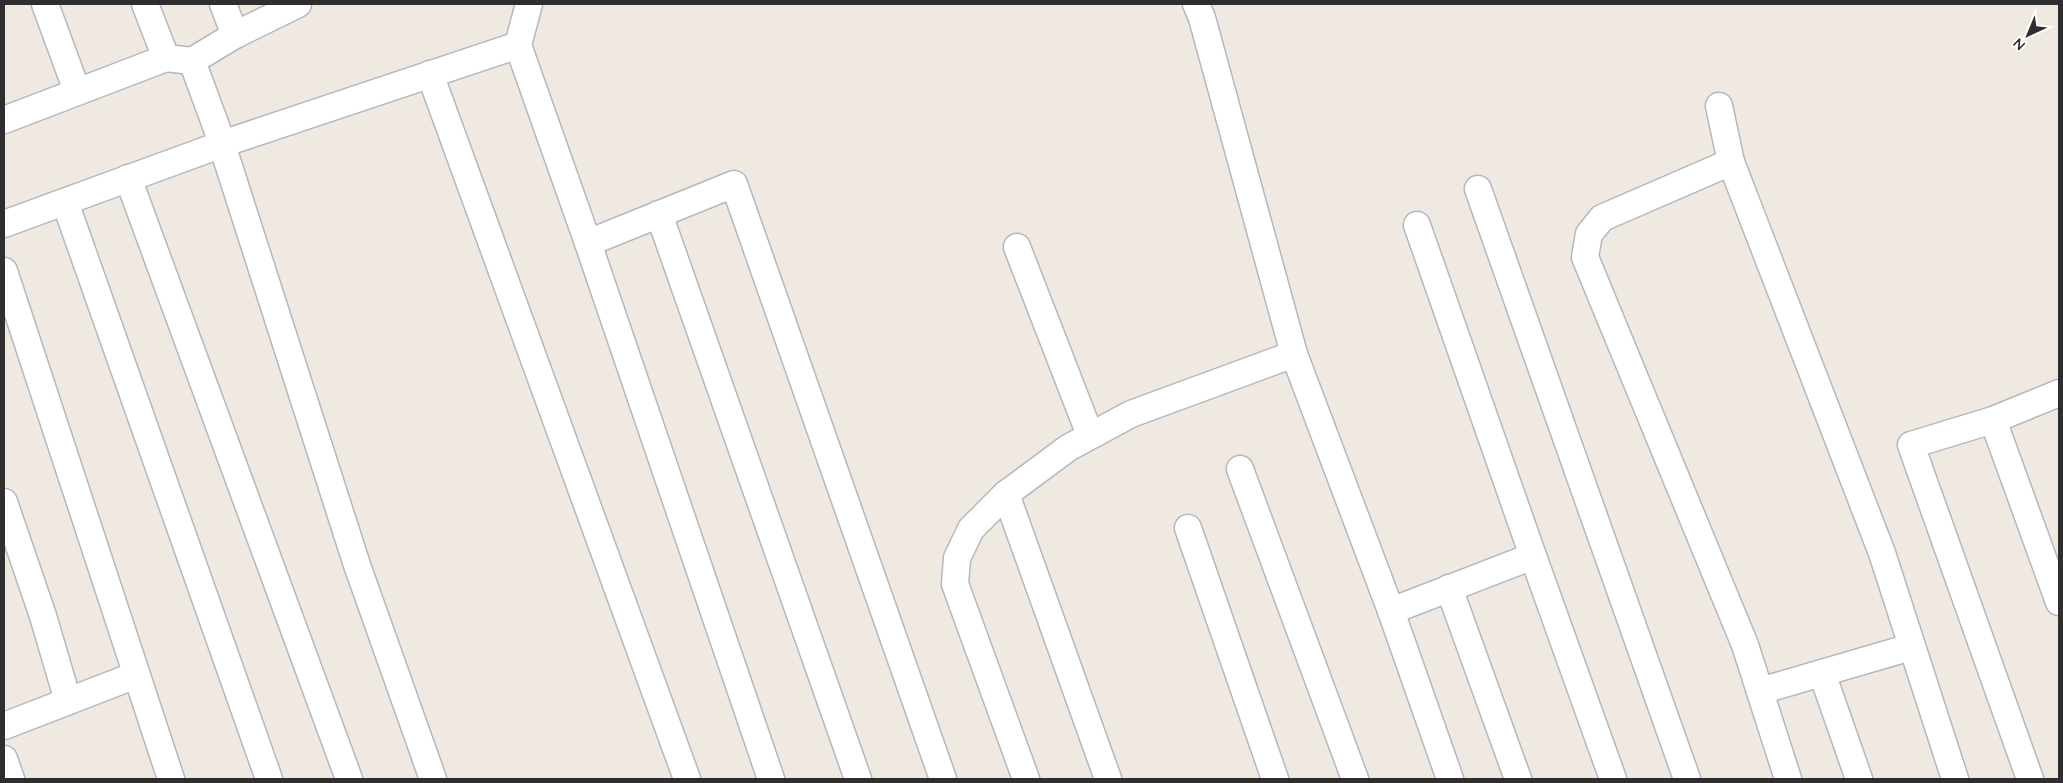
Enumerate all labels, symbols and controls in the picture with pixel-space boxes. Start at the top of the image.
north arrow [2003,10,2053,60]
text: N [2009,34,2029,54]

